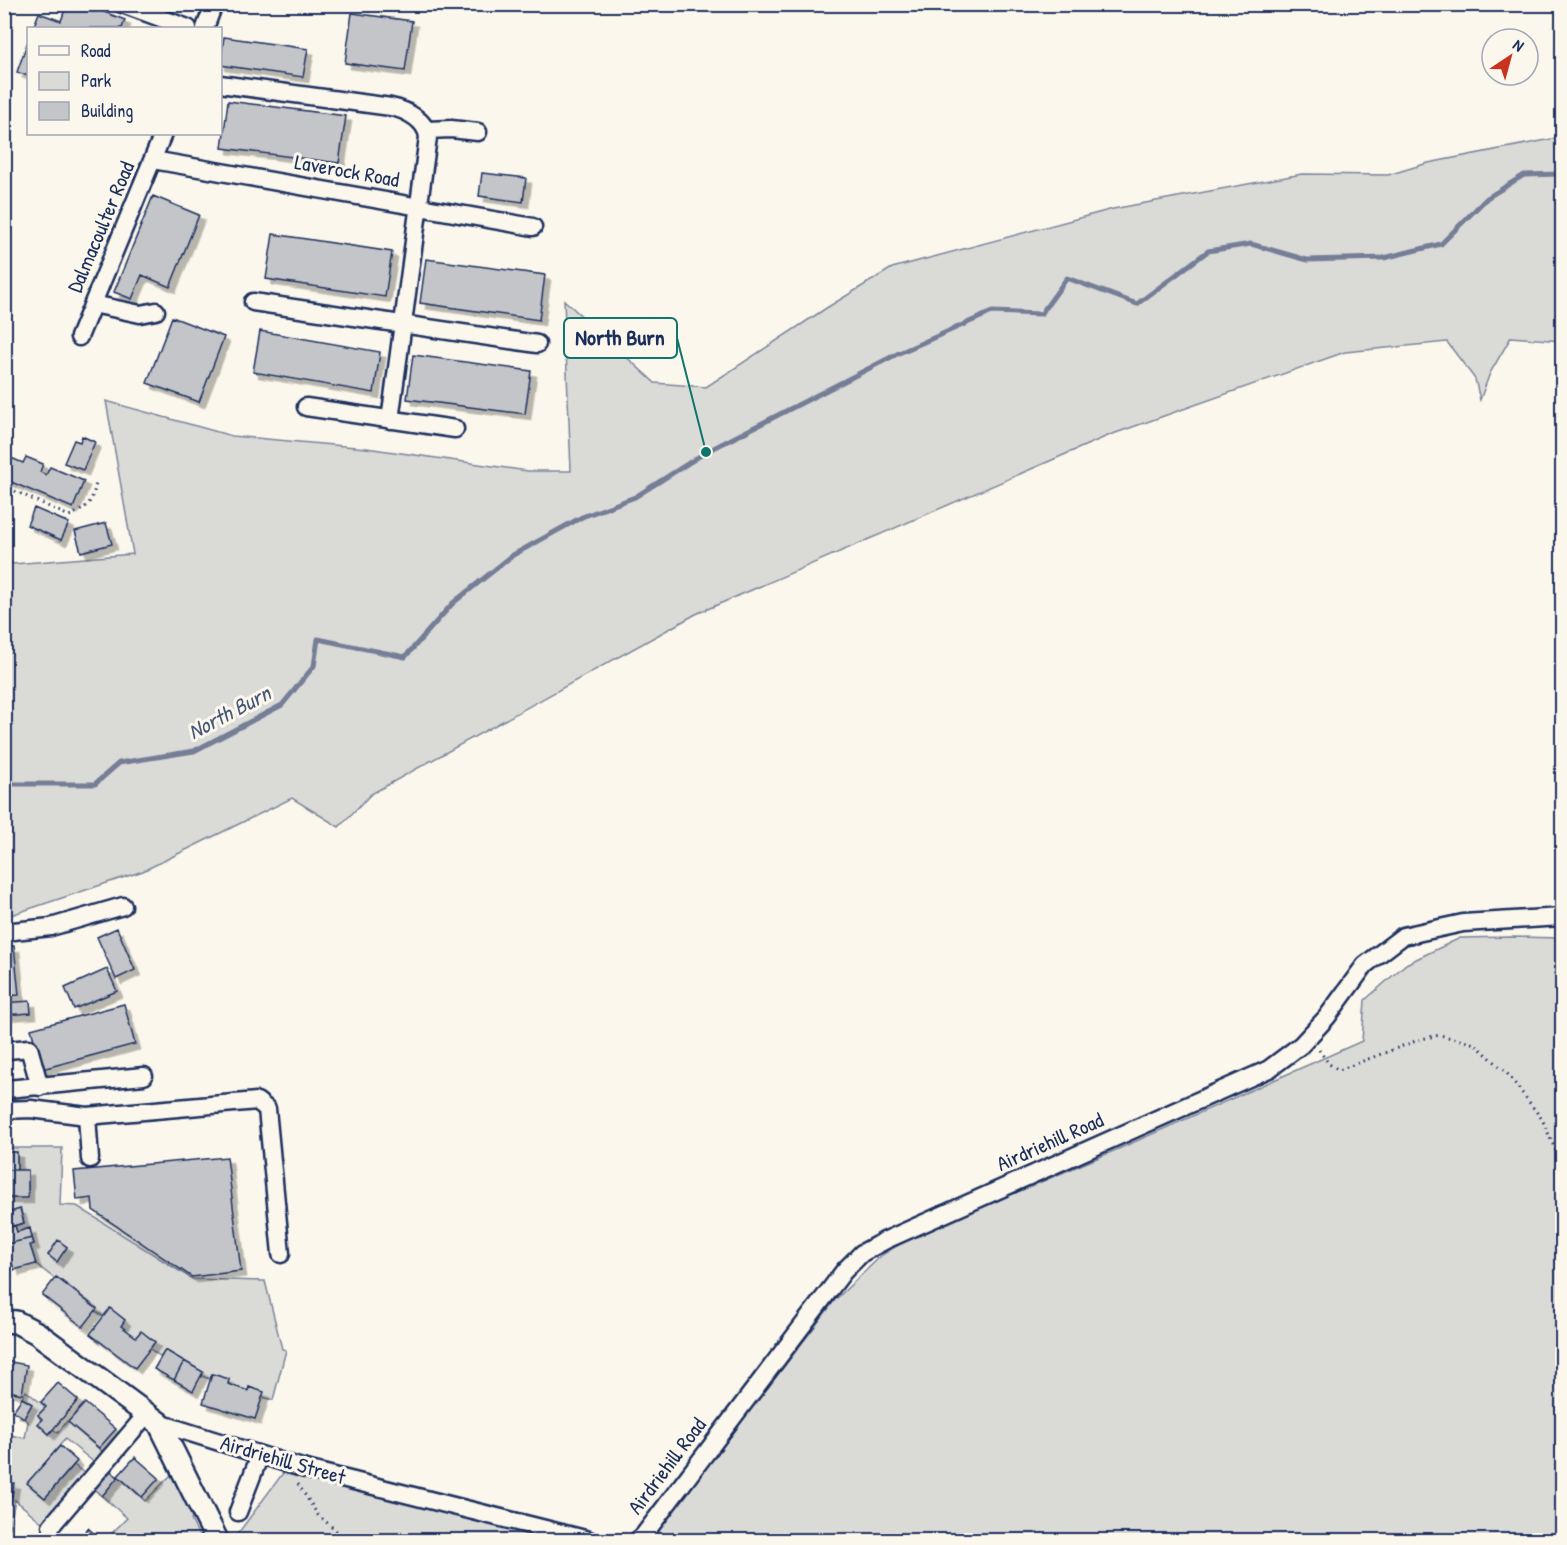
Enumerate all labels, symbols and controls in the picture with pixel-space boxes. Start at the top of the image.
legend [27,27,222,135]
north arrow [1480,27,1540,87]
text: N [1509,33,1529,57]
text: Road [81,38,111,63]
text: Park [81,68,112,93]
text: Building [81,98,133,123]
street label: Laverock Road [293,147,402,194]
street label: Dalmacoulter Road [60,157,141,297]
callout: North Burn [564,318,677,358]
text: North Burn [575,322,665,352]
water label: North Burn [183,677,277,746]
street label: Airdriehill Road [992,1105,1108,1178]
street label: Airdriehill Road [621,1411,713,1520]
street label: Airdriehill Street [217,1428,350,1491]

